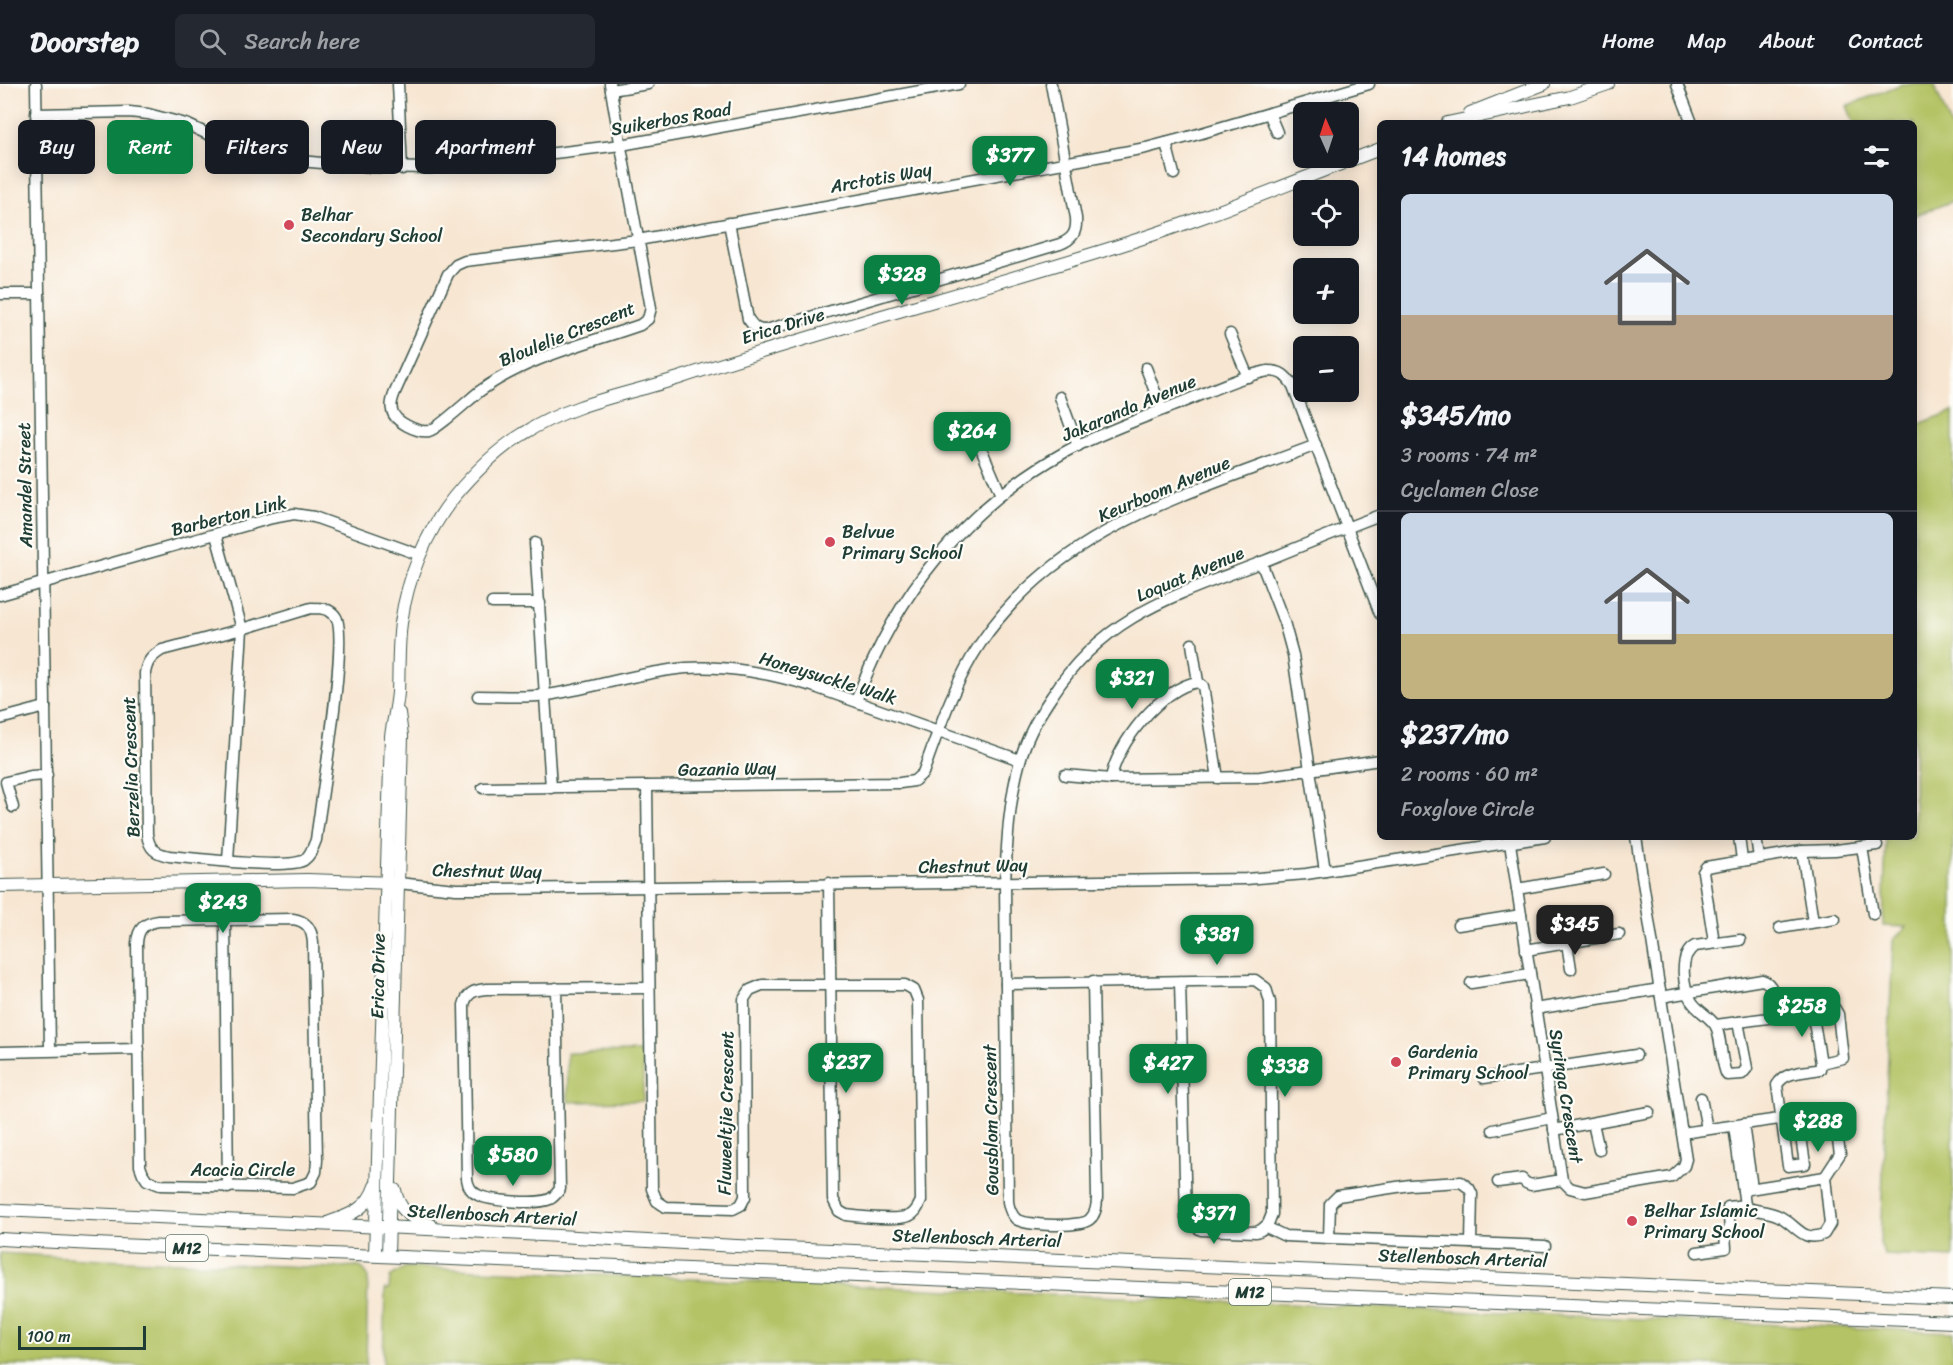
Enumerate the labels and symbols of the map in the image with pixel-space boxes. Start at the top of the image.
street label: Suikerbos Road [608,92,735,145]
north arrow [1293,102,1359,168]
pin: $377 [974,136,1046,187]
street label: Arctotis Way [827,153,935,203]
place label: Belhar Secondary School [301,199,443,252]
marker: Belhar Secondary School [282,218,296,232]
pin: $328 [866,255,938,306]
street label: Bloulelie Crescent [494,292,640,376]
street label: Erica Drive [737,298,829,354]
street label: Jakaranda Avenue [1056,365,1201,451]
pin: $264 [936,412,1008,463]
street label: Amandel Street [8,422,42,549]
street label: Keurboom Avenue [1093,447,1235,531]
street label: Barberton Link [168,486,290,546]
place label: Belvue Primary School [842,516,964,569]
marker: Belvue Primary School [823,535,837,549]
street label: Loquat Avenue [1131,537,1249,611]
street label: Honeysuckle Walk [755,642,901,714]
pin: $321 [1096,659,1168,710]
street label: Berzelia Crescent [113,696,149,838]
street label: Gazania Way [678,752,777,786]
street label: Chestnut Way [918,849,1029,883]
street label: Chestnut Way [432,854,543,888]
pin: $243 [187,883,259,934]
pin: $345 [1539,905,1611,956]
pin: $381 [1181,915,1253,966]
street label: Erica Drive [361,933,395,1019]
pin: $258 [1766,987,1838,1038]
street label: Syringa Crescent [1540,1027,1593,1166]
street label: Fluweeltjie Crescent [709,1031,743,1195]
place label: Gardenia Primary School [1408,1036,1530,1089]
pin: $237 [810,1043,882,1094]
street label: Gousblom Crescent [974,1044,1008,1196]
pin: $427 [1132,1044,1204,1095]
pin: $338 [1249,1047,1321,1098]
marker: Gardenia Primary School [1389,1055,1403,1069]
pin: $288 [1782,1102,1854,1153]
pin: $580 [477,1136,549,1187]
street label: Acacia Circle [190,1154,295,1186]
pin: $371 [1178,1194,1250,1245]
street label: Stellenbosch Arterial [407,1195,578,1235]
place label: Belhar Islamic Primary School [1644,1195,1766,1248]
marker: Belhar Islamic Primary School [1625,1214,1639,1228]
street label: Stellenbosch Arterial [892,1219,1063,1257]
road number: M12 [166,1235,208,1261]
street label: Stellenbosch Arterial [1378,1239,1549,1277]
road number: M12 [1229,1279,1271,1305]
scale bar [18,1323,146,1350]

